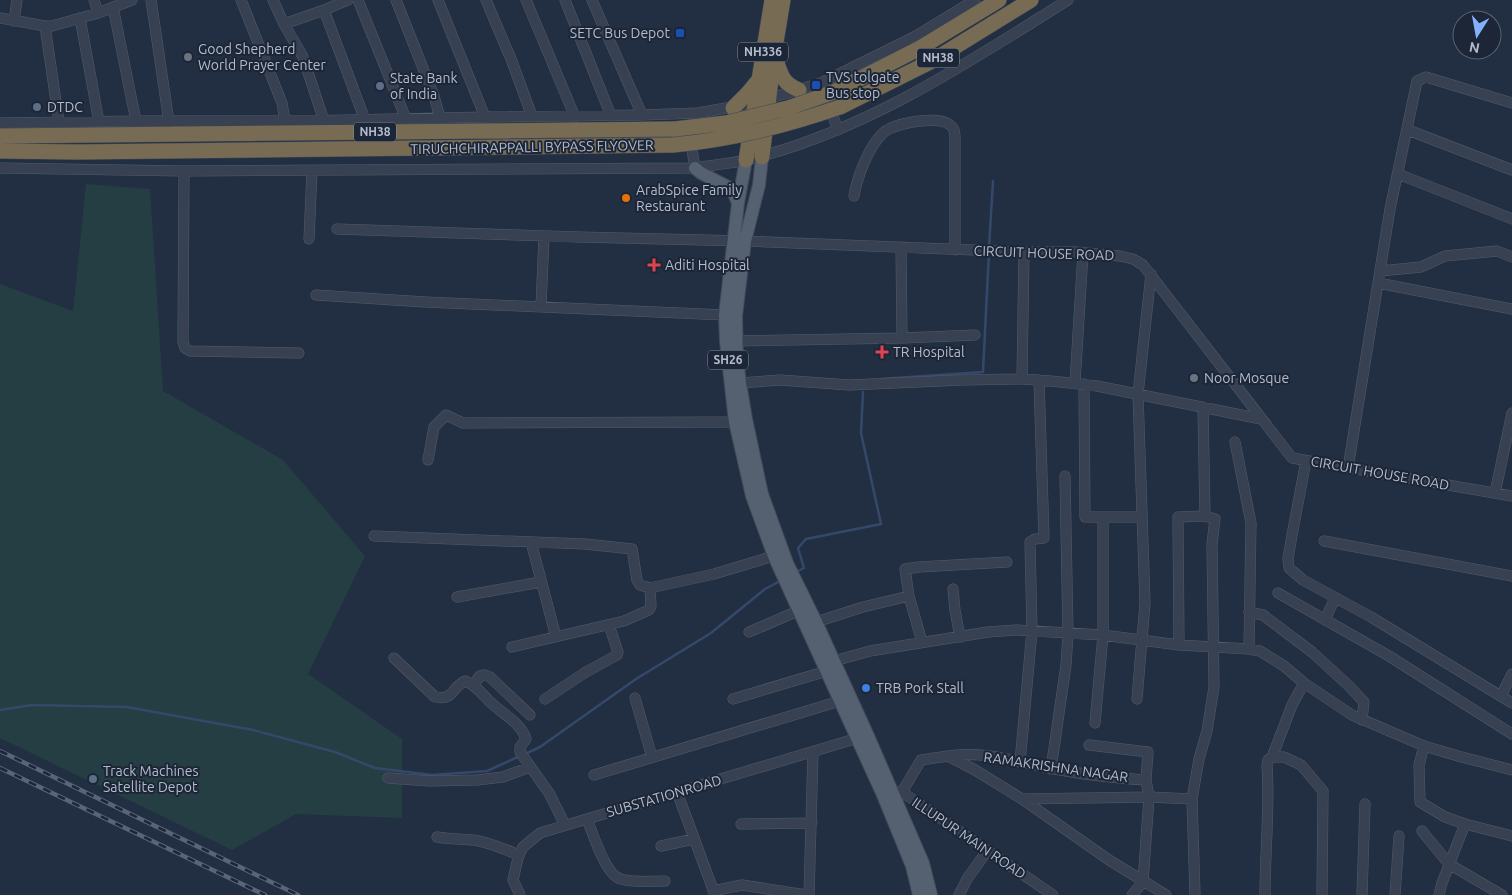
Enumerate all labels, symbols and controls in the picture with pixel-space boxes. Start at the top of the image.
north arrow [1452,10,1502,60]
place label: SETC Bus Depot [570,25,670,41]
marker: SETC Bus Depot [674,27,686,39]
text: N [1468,39,1481,57]
place label: Good Shepherd World Prayer Center [198,41,327,73]
road number: NH336 [738,42,788,62]
road number: NH38 [917,48,959,68]
marker: Good Shepherd World Prayer Center [182,51,194,63]
place label: TVS tolgate Bus stop [826,69,899,101]
place label: State Bank of India [390,70,458,102]
marker: TVS tolgate Bus stop [810,79,822,91]
marker: State Bank of India [374,80,386,92]
place label: DTDC [47,99,83,115]
marker: DTDC [31,101,43,113]
road number: NH38 [354,122,396,142]
street label: TIRUCHCHIRAPPALLI BYPASS FLYOVER [410,137,654,157]
place label: ArabSpice Family Restaurant [636,182,742,214]
marker: ArabSpice Family Restaurant [620,192,632,204]
street label: CIRCUIT HOUSE ROAD [974,243,1115,263]
place label: Aditi Hospital [665,257,750,273]
marker: Aditi Hospital [647,258,661,272]
place label: TR Hospital [893,344,965,360]
marker: TR Hospital [875,345,889,359]
road number: SH26 [708,350,748,370]
place label: Noor Mosque [1204,370,1289,386]
marker: Noor Mosque [1188,372,1200,384]
street label: CIRCUIT HOUSE ROAD [1309,453,1451,493]
place label: TRB Pork Stall [876,680,964,696]
marker: TRB Pork Stall [860,682,872,694]
street label: RAMAKRISHNA NAGAR [983,749,1130,785]
place label: Track Machines Satellite Depot [103,763,199,795]
street label: SUBSTATIONROAD [605,772,724,820]
marker: Track Machines Satellite Depot [87,773,99,785]
street label: ILLUPUR MAIN ROAD [909,794,1029,882]

